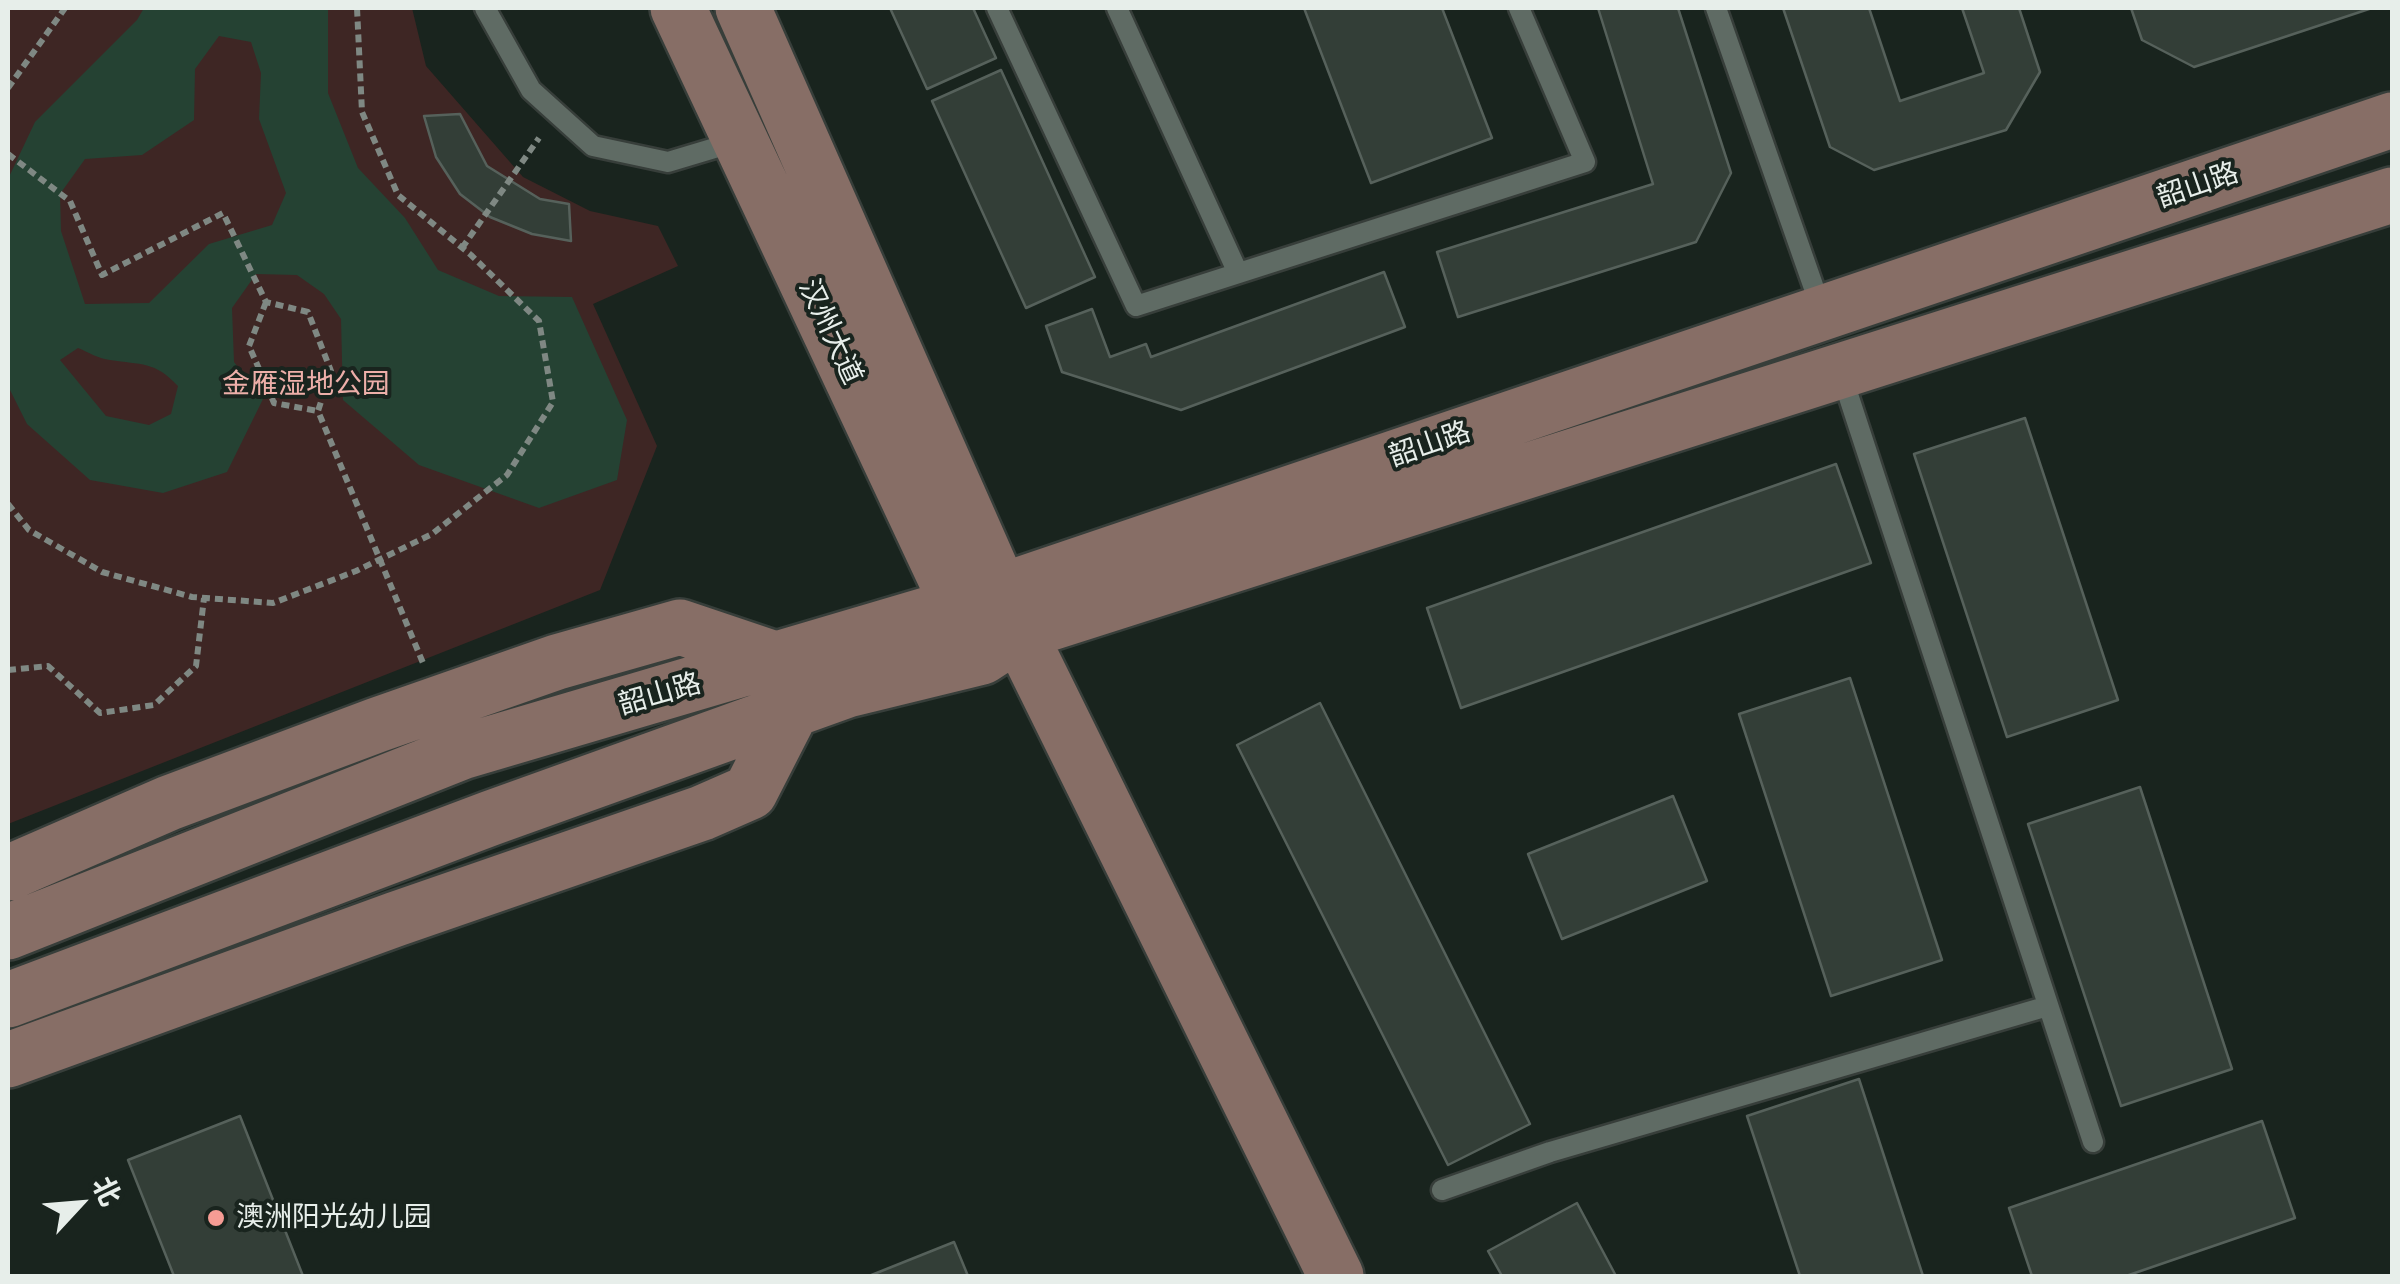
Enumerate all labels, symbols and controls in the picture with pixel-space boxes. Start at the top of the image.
street label: 韶山路 [2153,156,2243,216]
street label: 汉州大道 [791,274,869,390]
park label: 金雁湿地公园 [222,368,390,402]
street label: 韶山路 [1385,415,1475,475]
street label: 韶山路 [615,667,705,723]
north arrow [30,1154,130,1254]
text: 北 [85,1170,130,1211]
place label: 澳洲阳光幼儿园 [236,1201,432,1235]
marker: 澳洲阳光幼儿园 [205,1207,227,1229]

